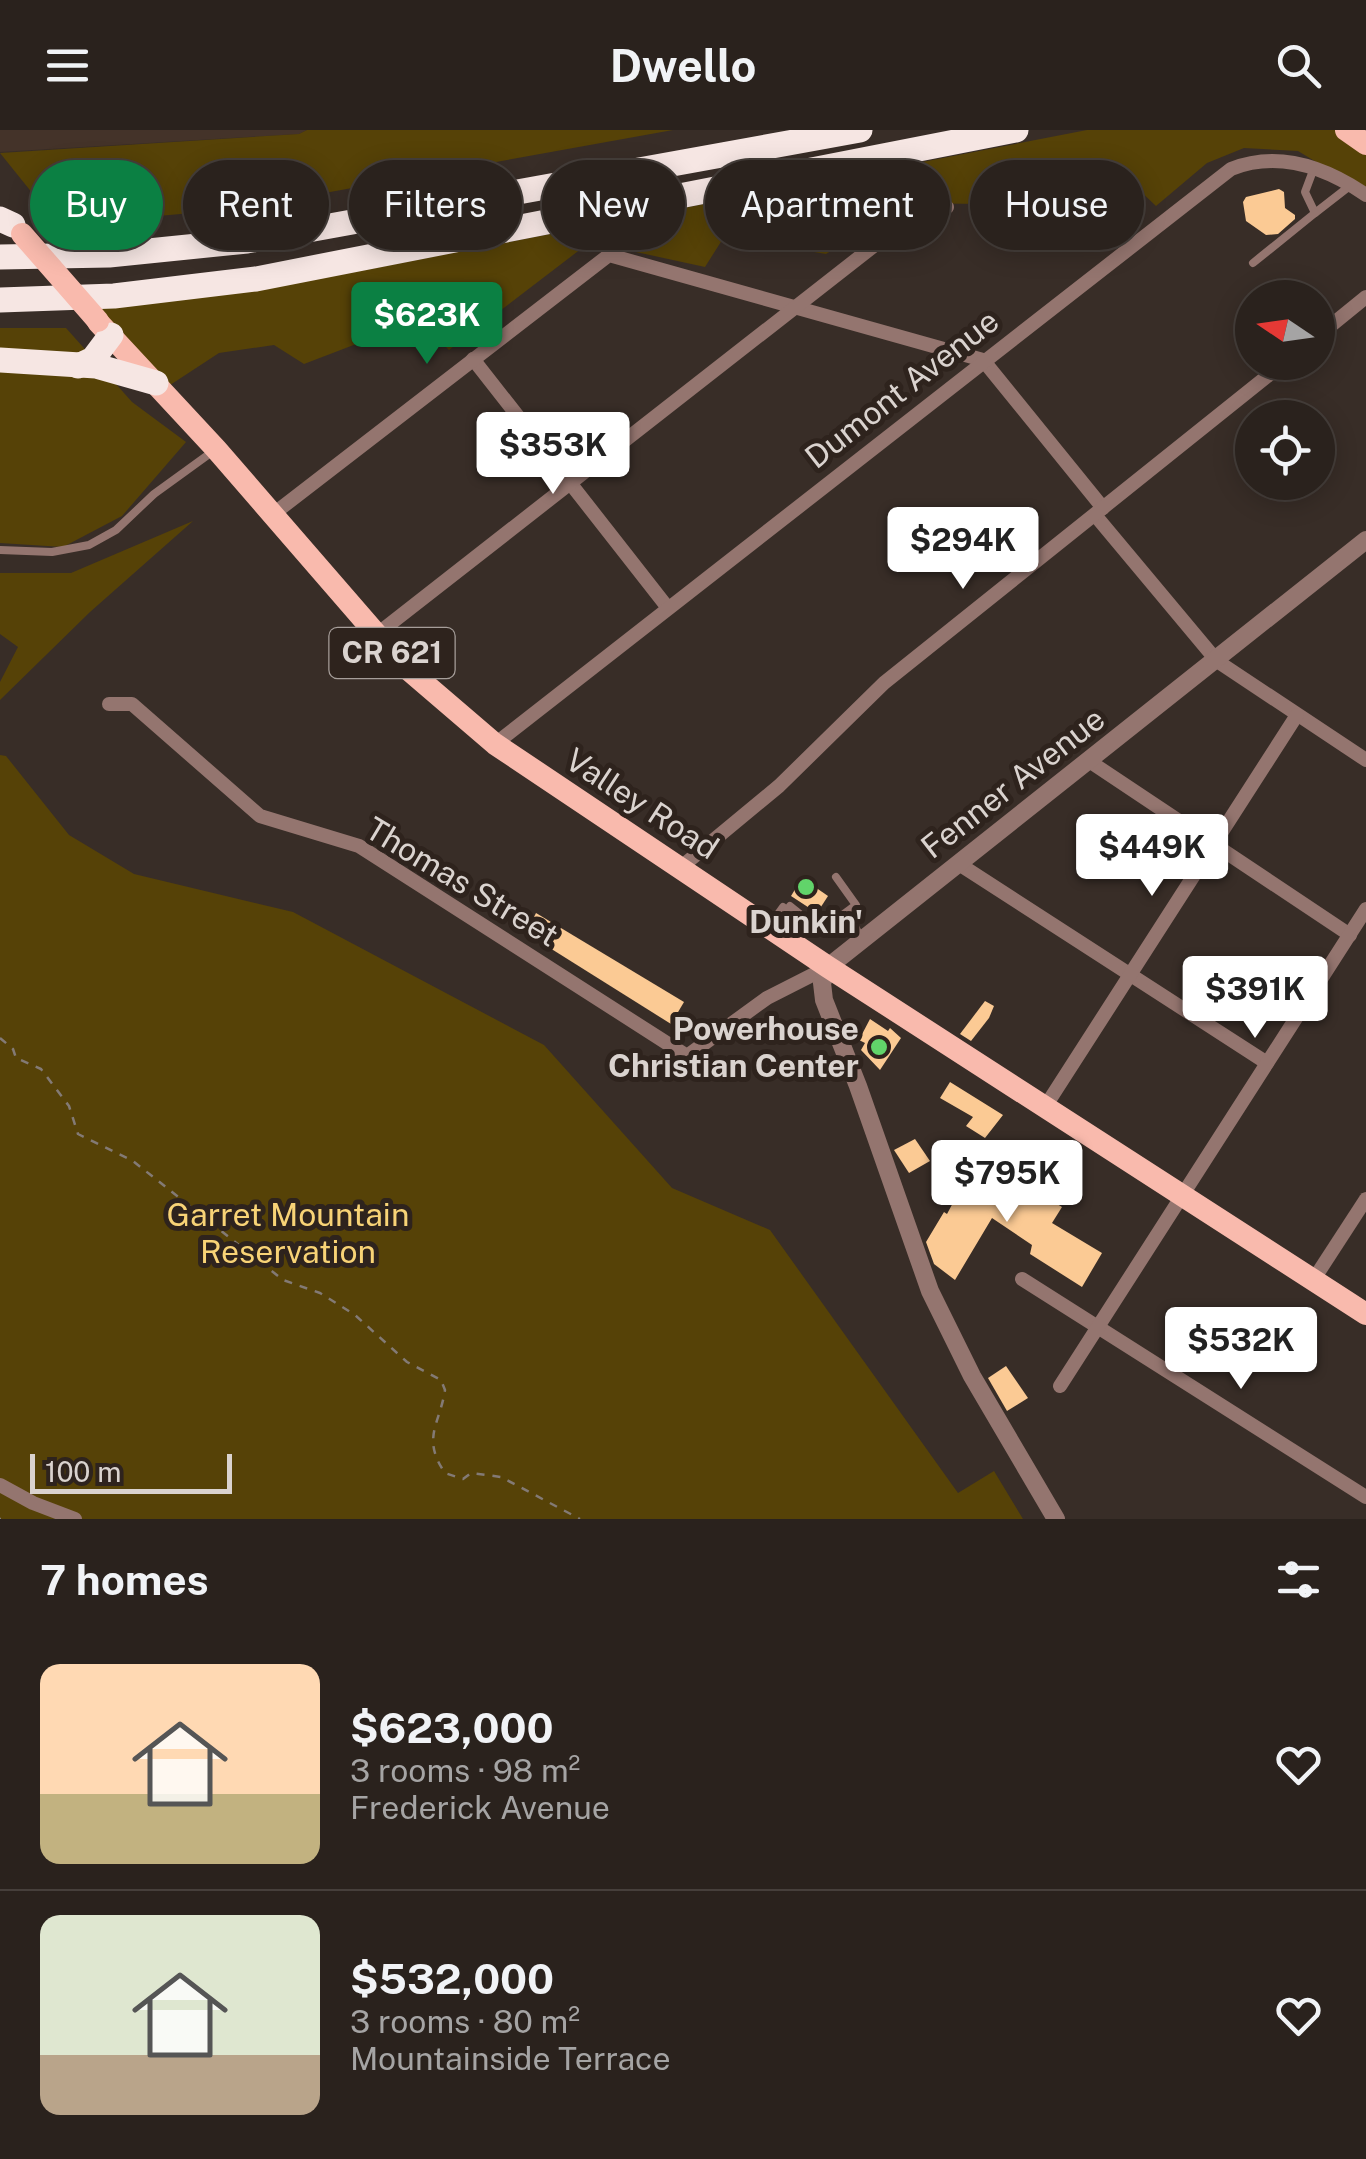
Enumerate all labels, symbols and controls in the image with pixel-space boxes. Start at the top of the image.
icon: menu [40,38,95,93]
icon: search [1271,38,1326,93]
text: Dwello [610,39,756,92]
chip: Buy [30,160,163,250]
chip: Rent [183,160,329,250]
chip: Filters [349,160,522,250]
chip: New [542,160,685,250]
chip: Apartment [705,160,950,250]
chip: House [970,160,1144,250]
north arrow [1235,280,1335,380]
map controls [1235,280,1335,500]
pin: $623K [357,282,497,367]
text: $623K [373,296,481,333]
street label: Dumont Avenue [798,302,1006,475]
button: locate [1235,400,1335,500]
pin: $353K [483,412,623,497]
text: $353K [499,426,607,463]
pin: $294K [893,507,1033,592]
text: $294K [909,521,1017,558]
road number: CR 621 [330,628,454,678]
street label: Fenner Avenue [914,700,1112,865]
street label: Valley Road [559,741,725,867]
street label: Thomas Street [359,810,565,954]
pin: $449K [1082,814,1222,899]
text: $449K [1098,828,1206,865]
marker: Dunkin' [795,876,817,898]
place label: Dunkin' [749,903,863,940]
pin: $391K [1185,956,1325,1041]
text: $391K [1205,970,1305,1007]
place label: Powerhouse Christian Center [608,1010,859,1084]
marker: Powerhouse Christian Center [868,1036,890,1058]
pin: $795K [937,1140,1077,1225]
text: $795K [953,1154,1061,1191]
park label: Garret Mountain Reservation [167,1196,409,1270]
pin: $532K [1171,1307,1311,1392]
text: $532K [1187,1321,1295,1358]
scale bar [30,1449,232,1494]
text: 100 m [45,1455,122,1488]
icon: filters [1271,1552,1326,1607]
text: 7 homes [40,1555,209,1604]
text: $623,000 [350,1703,554,1752]
icon: home [120,1704,240,1824]
icon: heart [1271,1737,1326,1792]
text: 3 rooms · 98 m² [350,1752,580,1789]
text: Frederick Avenue [350,1789,610,1826]
text: $532,000 [350,1954,554,2003]
icon: home [120,1955,240,2075]
icon: heart [1271,1988,1326,2043]
text: 3 rooms · 80 m² [350,2003,580,2040]
text: Mountainside Terrace [350,2040,671,2077]

